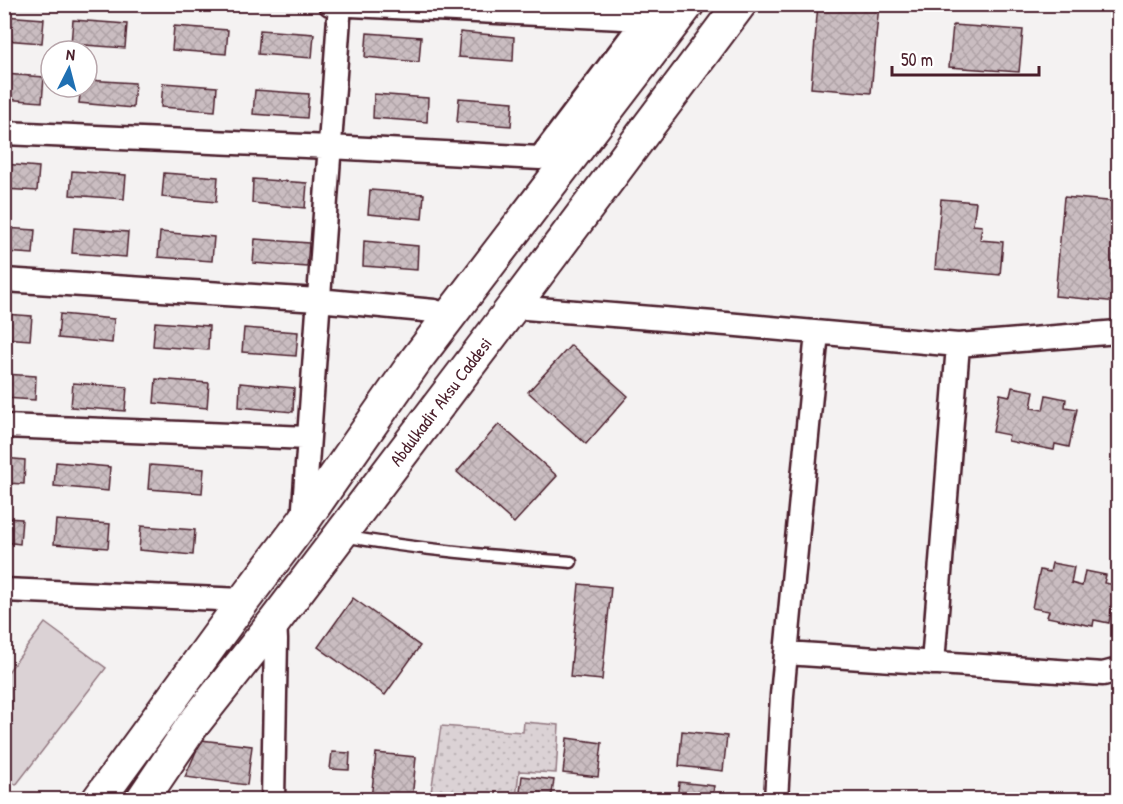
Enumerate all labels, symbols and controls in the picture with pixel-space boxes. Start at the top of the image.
north arrow [39,39,99,99]
scale bar [892,39,1039,77]
text: N [65,43,76,66]
text: 50 m [901,47,933,72]
street label: Abdulkadir Aksu Caddesi [384,332,498,471]

